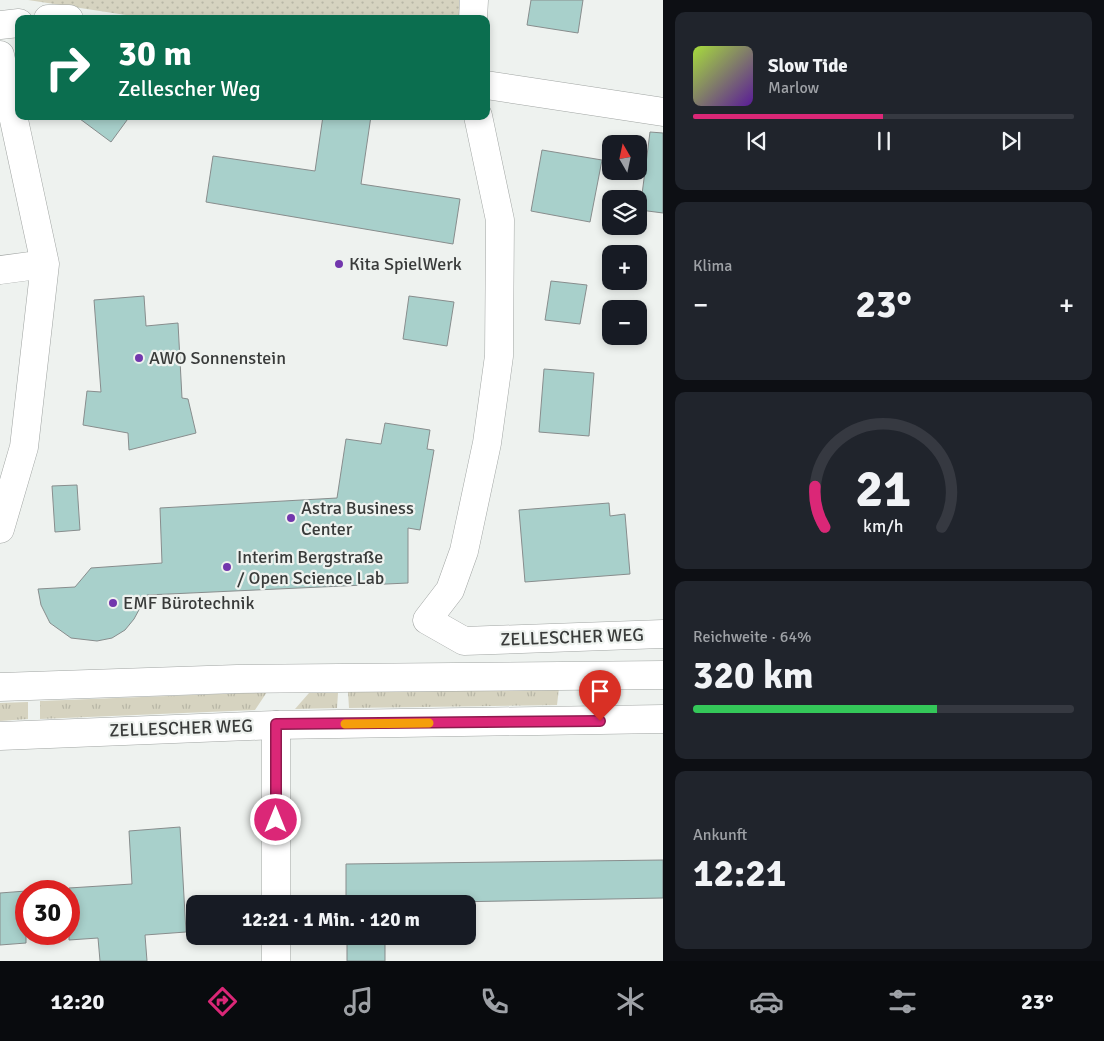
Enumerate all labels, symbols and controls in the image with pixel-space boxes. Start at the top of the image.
text: 30 m [118,32,192,75]
icon: right [35,35,100,100]
text: Slow Tide [768,54,848,78]
text: Zellescher Weg [118,75,261,102]
text: Marlow [768,78,819,98]
icon: previous [743,127,771,155]
icon: pause [870,127,898,155]
icon: next [997,127,1025,155]
north arrow [602,135,648,180]
map controls [602,135,647,345]
button: layers [602,190,647,235]
button: + [602,245,647,290]
place label: Kita SpielWerk [349,253,462,275]
text: Klima [693,256,732,276]
marker: Kita SpielWerk [333,258,345,270]
text: 23° [855,281,912,328]
text: − [693,288,708,322]
text: + [1059,288,1074,322]
button: − [602,300,647,345]
place label: AWO Sonnenstein [149,347,286,369]
marker: AWO Sonnenstein [133,352,145,364]
text: 21 [855,457,912,521]
place label: Astra Business Center [301,497,414,540]
marker: Astra Business Center [285,512,297,524]
text: km/h [863,515,904,537]
place label: Interim Bergstraße / Open Science Lab [237,546,384,589]
marker: Interim Bergstraße / Open Science Lab [221,561,233,573]
place label: EMF Bürotechnik [123,592,254,614]
marker: EMF Bürotechnik [107,597,119,609]
street label: ZELLESCHER WEG [500,623,644,651]
text: Reichweite · 64% [693,627,812,647]
text: 320 km [693,652,814,699]
pin [579,670,621,721]
icon: arrive [586,677,614,705]
street label: ZELLESCHER WEG [109,714,253,742]
position arrow [249,793,301,845]
text: Ankunft [693,825,747,845]
text: 12:21 [693,850,786,897]
speed limit sign: 30 [15,880,80,945]
text: 12:21 · 1 Min. · 120 m [242,908,420,932]
icon: directions [205,984,240,1019]
icon: music [341,984,376,1019]
icon: phone [477,984,512,1019]
icon: climate [613,984,648,1019]
icon: car [749,984,784,1019]
icon: filters [885,984,920,1019]
text: 12:20 [50,988,104,1015]
text: 23° [1021,988,1053,1015]

